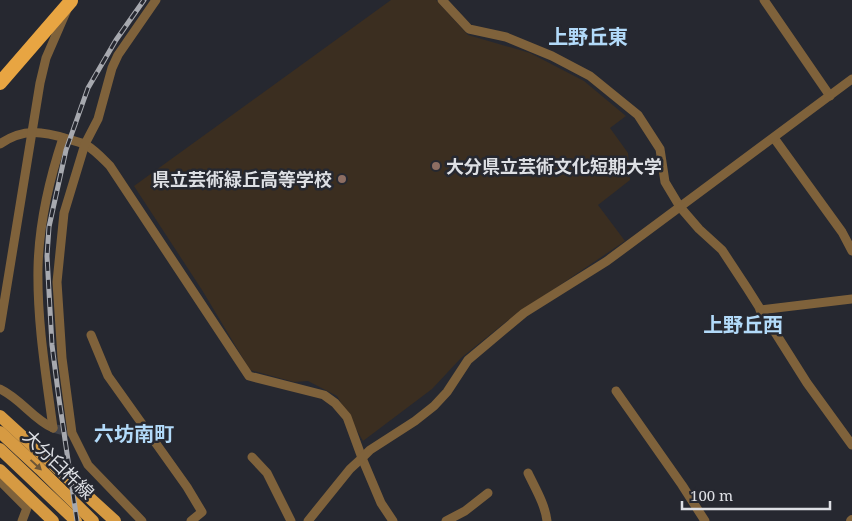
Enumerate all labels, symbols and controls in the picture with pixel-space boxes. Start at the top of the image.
district label: 上野丘東 [548,23,628,50]
place label: 大分県立芸術文化短期大学 [446,154,662,178]
marker: 大分県立芸術文化短期大学 [430,160,442,172]
place label: 県立芸術緑丘高等学校 [152,167,332,191]
marker: 県立芸術緑丘高等学校 [336,173,348,185]
district label: 上野丘西 [703,311,783,338]
district label: 六坊南町 [94,420,174,447]
street label: 大分臼杵線 [18,424,100,504]
one-way arrow [29,459,41,471]
scale bar [682,478,830,510]
text: 100 m [690,485,733,505]

